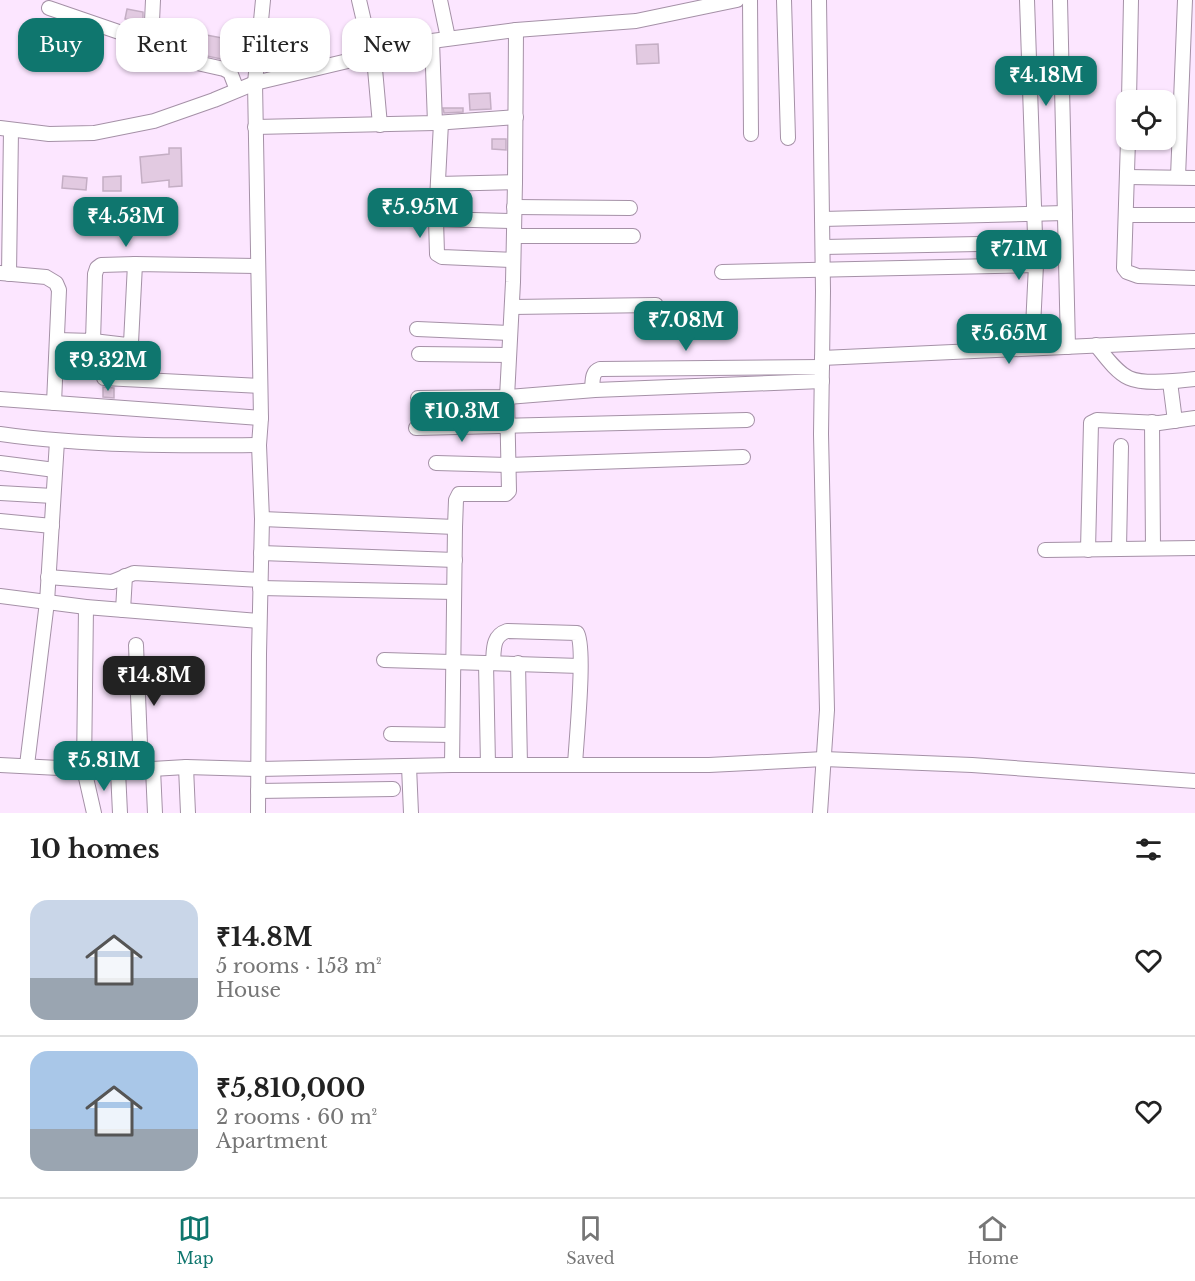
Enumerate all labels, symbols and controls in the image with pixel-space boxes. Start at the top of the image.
chip: Buy [18,18,104,72]
chip: Rent [116,18,208,72]
chip: Filters [220,18,330,72]
chip: New [342,18,432,72]
pin: ₹4.18M [997,56,1095,107]
text: ₹4.18M [1009,63,1083,87]
map controls [1116,90,1176,150]
button: locate [1116,90,1176,150]
pin: ₹5.95M [371,188,469,239]
text: ₹5.95M [382,195,458,219]
pin: ₹4.53M [77,197,175,248]
text: ₹4.53M [87,204,165,228]
pin: ₹7.1M [977,230,1061,281]
text: ₹7.1M [990,237,1048,261]
pin: ₹7.08M [637,301,735,352]
text: ₹7.08M [648,308,724,332]
pin: ₹5.65M [960,314,1058,365]
text: ₹5.65M [971,321,1047,345]
pin: ₹9.32M [59,341,157,392]
text: ₹9.32M [69,348,147,372]
pin: ₹10.3M [413,392,511,443]
text: ₹10.3M [424,399,500,423]
pin: ₹14.8M [105,656,203,707]
text: ₹14.8M [117,663,191,687]
pin: ₹5.81M [55,741,153,792]
text: ₹5.81M [68,748,140,772]
text: 10 homes [30,833,160,865]
icon: filters [1132,833,1165,866]
text: ₹14.8M [216,921,313,953]
icon: home [78,924,150,996]
icon: heart [1132,944,1165,977]
text: 5 rooms · 153 m² [216,954,382,978]
text: House [216,978,281,1002]
text: ₹5,810,000 [216,1072,365,1104]
icon: home [78,1075,150,1147]
icon: heart [1132,1095,1165,1128]
text: 2 rooms · 60 m² [216,1105,377,1129]
text: Apartment [216,1129,327,1153]
tab: Map [176,1212,214,1268]
tab: Saved [566,1212,615,1268]
tab: Home [967,1212,1019,1268]

